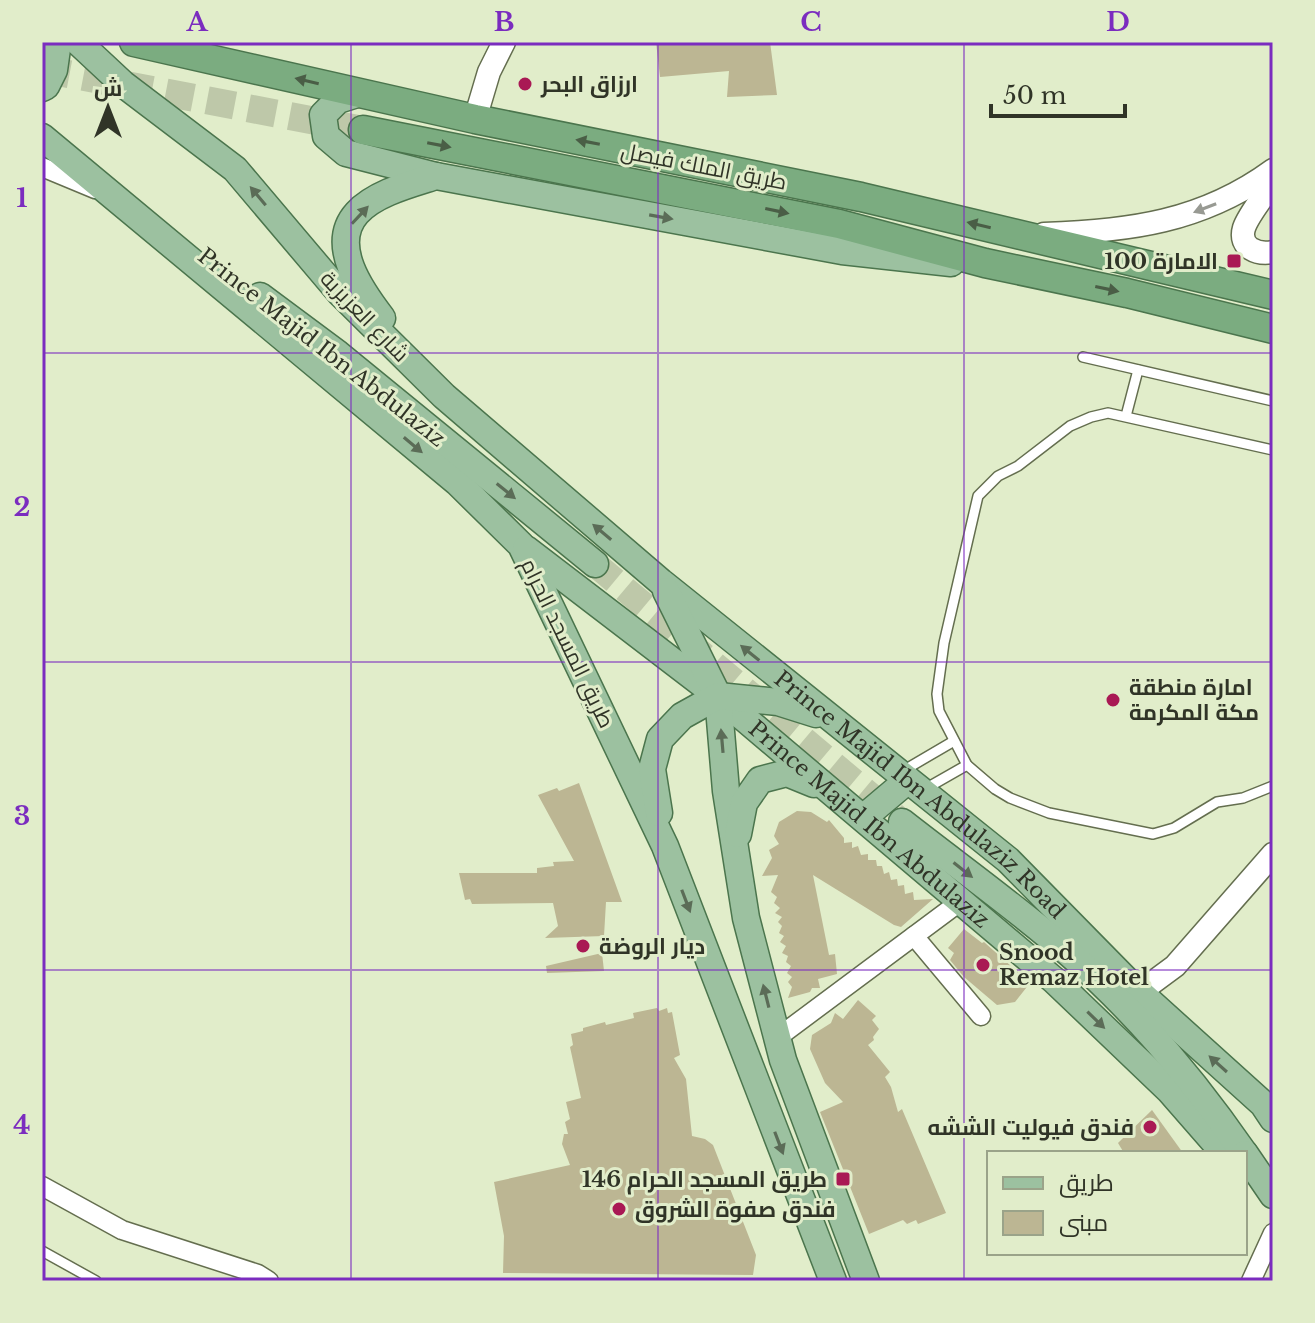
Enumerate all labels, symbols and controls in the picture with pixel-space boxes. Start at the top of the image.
text: A [185,6,208,38]
text: B [494,6,514,38]
text: C [800,6,822,38]
text: D [1106,6,1130,38]
north arrow [68,68,148,148]
scale bar [991,68,1125,118]
place label: ارزاق البحر [540,71,638,98]
one-way arrow [294,74,319,87]
text: ش [94,75,122,102]
marker: ارزاق البحر [516,75,534,93]
text: 50 m [1003,81,1067,110]
one-way arrow [575,135,600,148]
street label: طريق الملك فيصل [619,137,789,196]
one-way arrow [427,139,452,151]
text: 1 [16,182,28,214]
one-way arrow [250,186,267,206]
one-way arrow [1193,202,1217,215]
one-way arrow [351,205,369,225]
one-way arrow [764,206,789,218]
one-way arrow [649,212,674,224]
one-way arrow [967,218,992,231]
street label: Prince Majid Ibn Abdulaziz [192,242,451,453]
place label: الامارة 100 [1104,248,1218,275]
marker: الامارة 100 [1225,252,1243,270]
street label: شارع العزيزية [314,265,415,368]
one-way arrow [1095,283,1120,296]
one-way arrow [402,436,422,453]
one-way arrow [496,482,516,499]
text: 2 [14,491,30,523]
one-way arrow [592,524,612,541]
street label: طريق المسجد الحرام [513,554,620,733]
one-way arrow [740,646,760,662]
street label: Prince Majid Ibn Abdulaziz Road [769,666,1071,926]
place label: امارة منطقة مكة المكرمة [1129,674,1259,726]
marker: امارة منطقة مكة المكرمة [1104,691,1122,709]
street label: Prince Majid Ibn Abdulaziz [743,714,995,932]
one-way arrow [715,728,728,753]
text: 3 [14,800,30,832]
one-way arrow [953,861,973,878]
one-way arrow [680,889,693,913]
place label: ديار الروضة [599,933,705,960]
marker: ديار الروضة [574,937,592,955]
place label: Snood Remaz Hotel [999,939,1149,991]
marker: Snood Remaz Hotel [974,956,992,974]
one-way arrow [760,984,772,1009]
one-way arrow [1086,1010,1105,1028]
one-way arrow [1209,1056,1228,1074]
text: 4 [13,1109,31,1141]
place label: فندق فيوليت الششه [927,1114,1134,1141]
marker: فندق فيوليت الششه [1141,1118,1159,1136]
one-way arrow [773,1131,786,1155]
legend [987,1151,1247,1255]
place label: طريق المسجد الحرام 146 [582,1166,827,1195]
text: طريق [1059,1168,1114,1198]
marker: طريق المسجد الحرام 146 [834,1170,852,1188]
place label: فندق صفوة الشروق [635,1196,836,1223]
marker: فندق صفوة الشروق [610,1200,628,1218]
text: مبنى [1059,1208,1108,1237]

